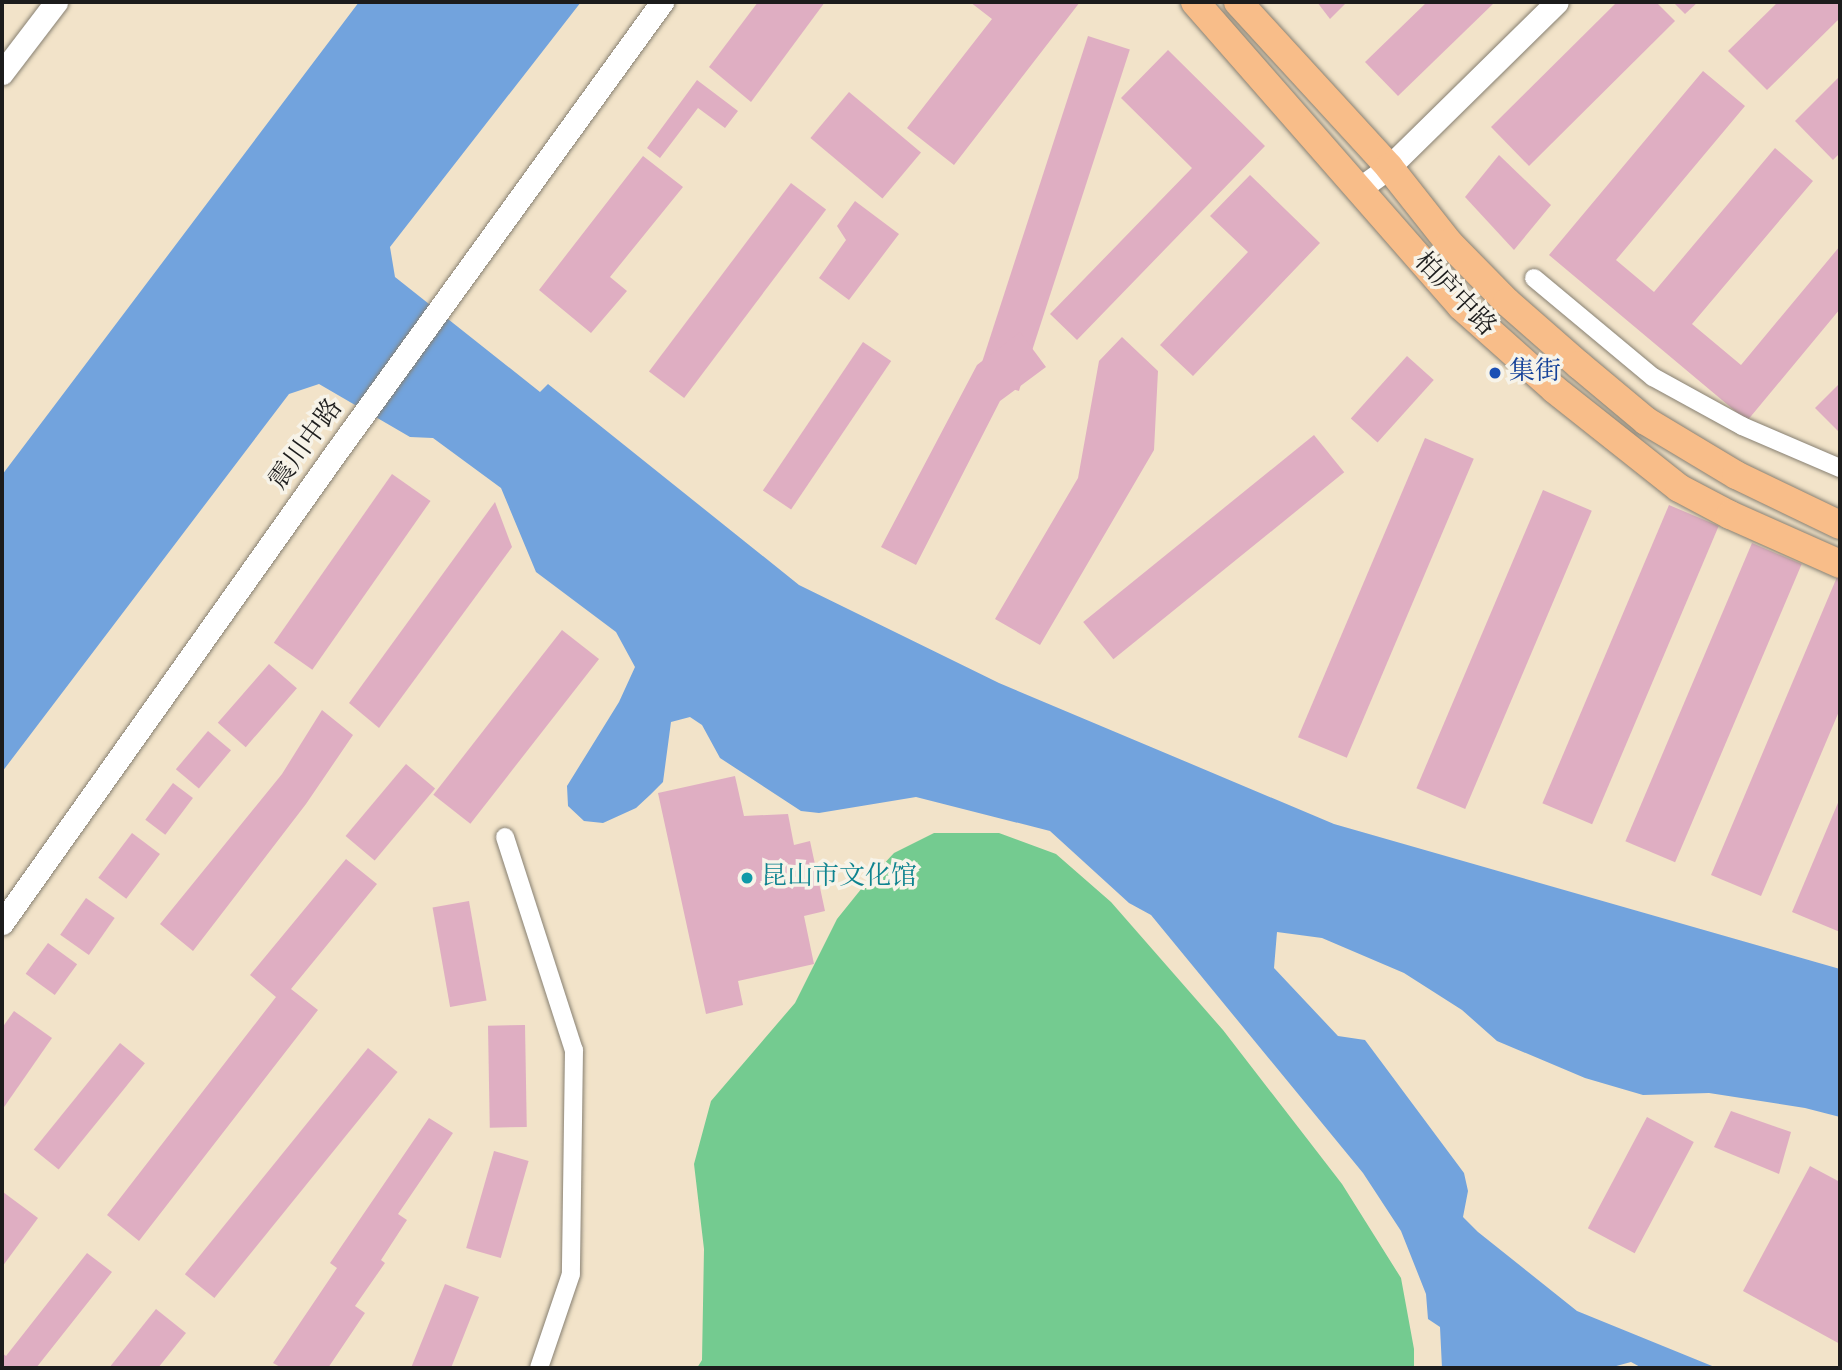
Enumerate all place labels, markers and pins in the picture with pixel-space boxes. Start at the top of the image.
place label: 集街 [1509,357,1561,389]
marker: 集街 [1487,365,1503,381]
place label: 昆山市文化馆 [761,862,917,894]
marker: 昆山市文化馆 [739,870,755,886]

